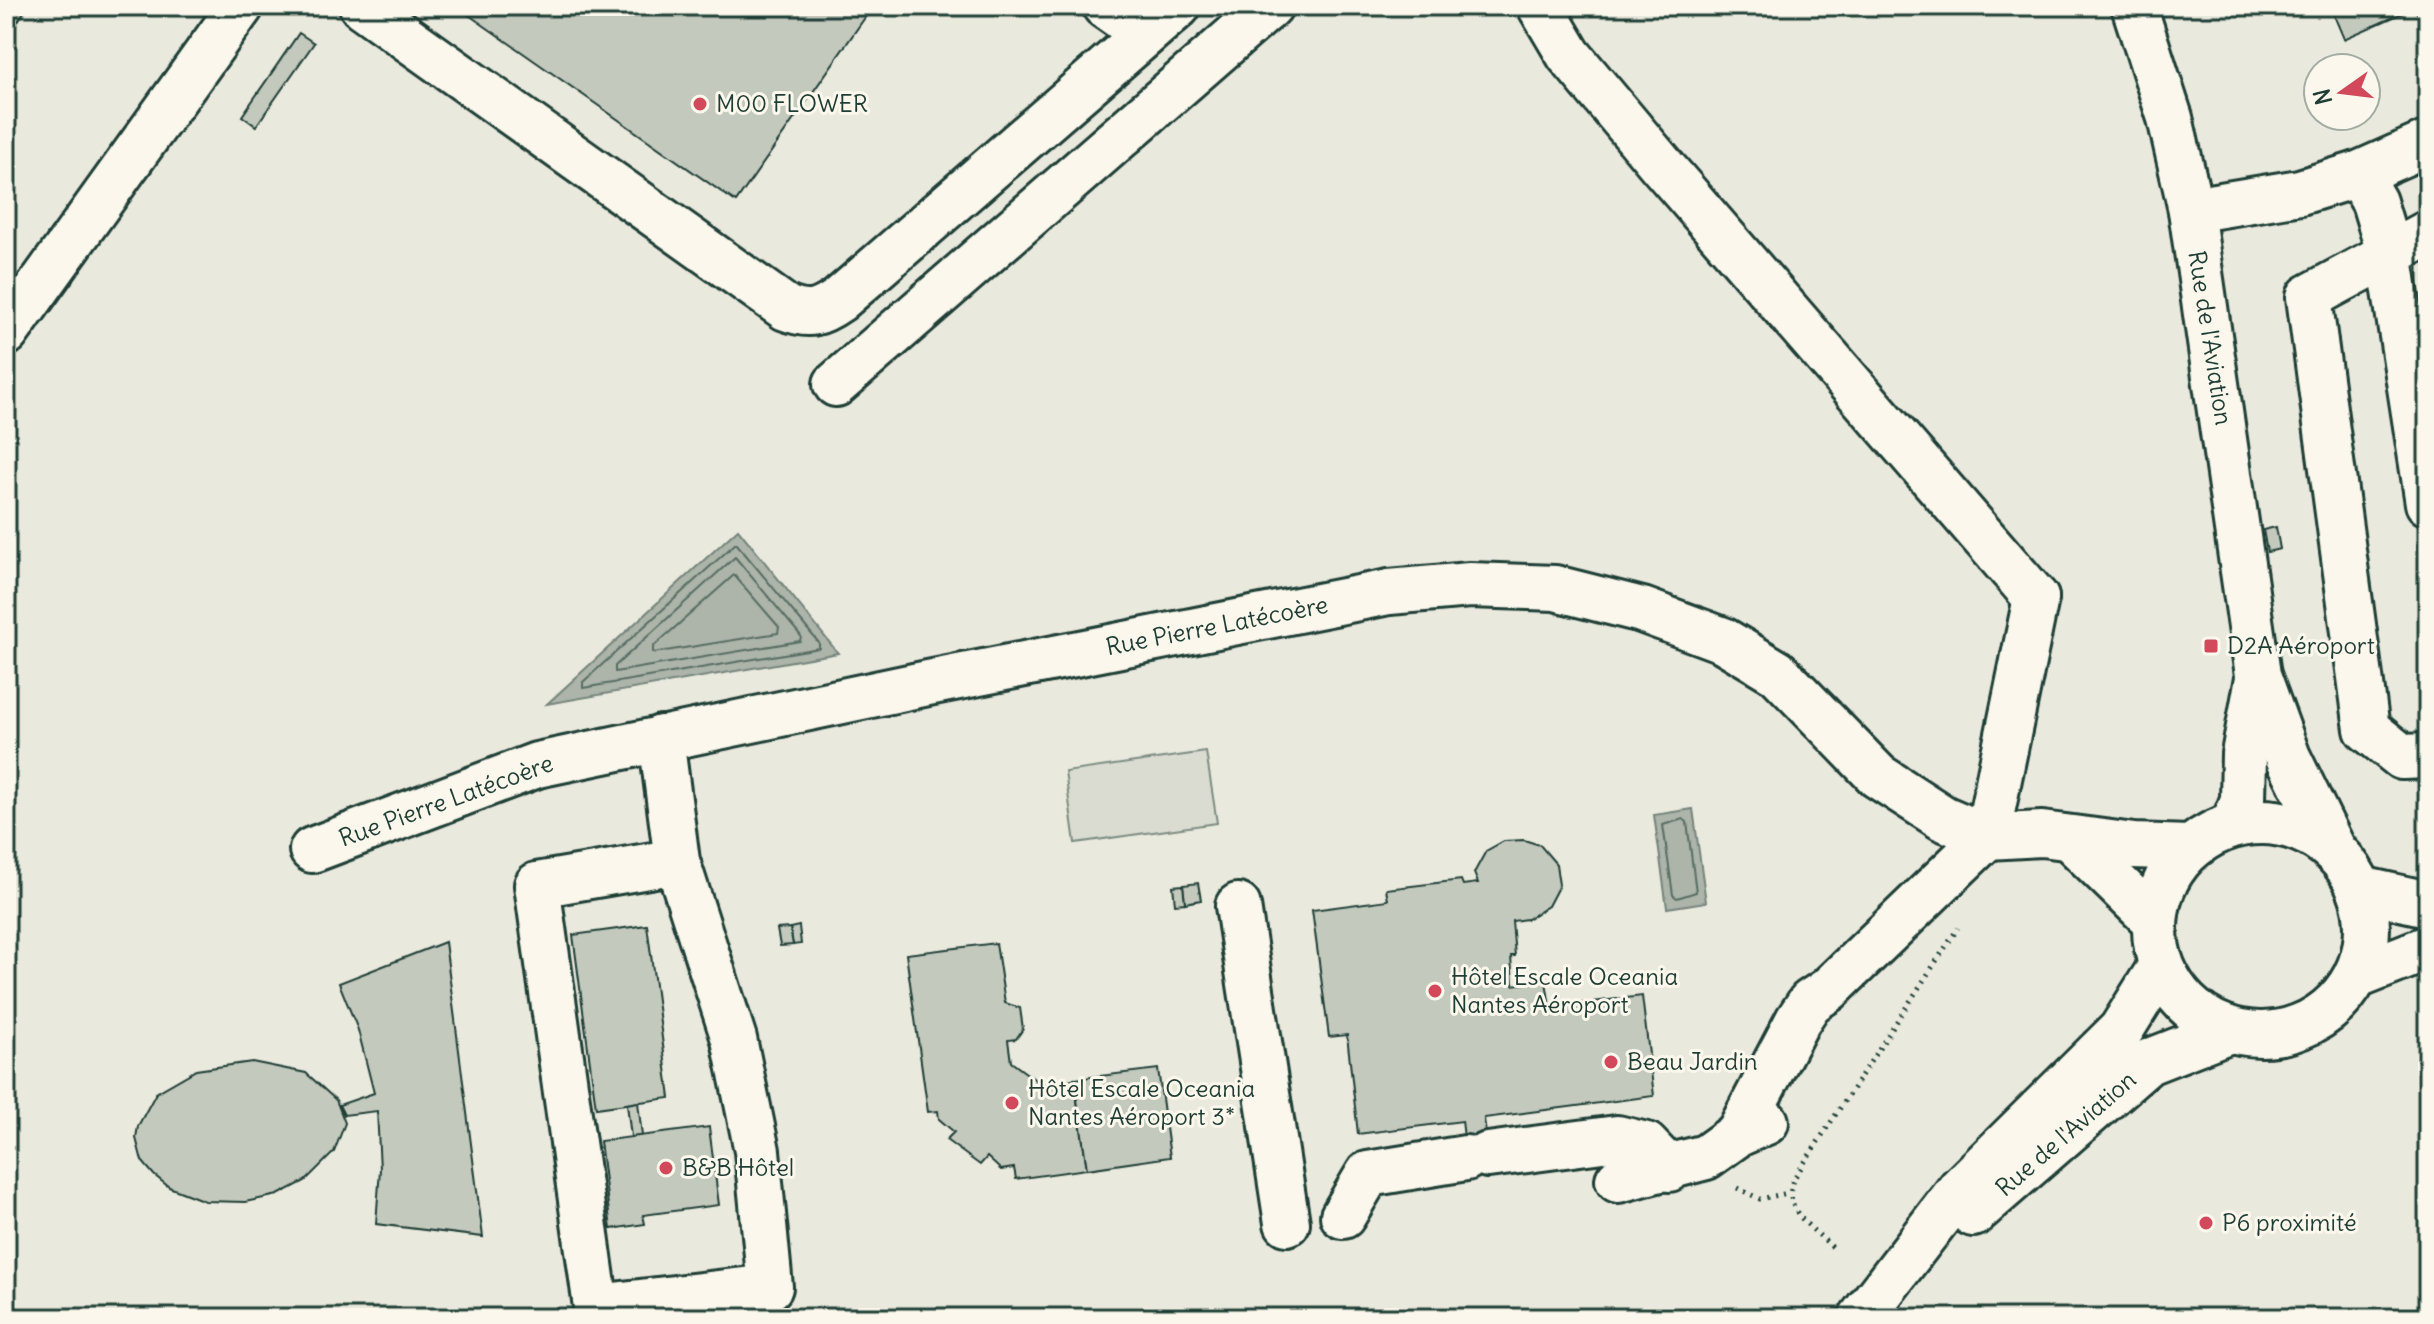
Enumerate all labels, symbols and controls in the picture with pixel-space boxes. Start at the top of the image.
north arrow [2302,52,2382,132]
text: N [2307,86,2338,108]
place label: M00 FLOWER [716,88,868,118]
marker: M00 FLOWER [691,95,709,113]
street label: Rue de l'Aviation [2182,248,2240,427]
street label: Rue Pierre Latécoère [1103,589,1330,661]
place label: D2A Aéroport [2227,630,2375,660]
marker: D2A Aéroport [2202,637,2220,655]
street label: Rue Pierre Latécoère [334,747,557,853]
place label: Hôtel Escale Oceania Nantes Aéroport [1451,961,1678,1019]
marker: Hôtel Escale Oceania Nantes Aéroport [1426,982,1444,1000]
place label: Beau Jardin [1627,1046,1758,1076]
marker: Beau Jardin [1602,1053,1620,1071]
street label: Rue de l'Aviation [1989,1064,2142,1202]
place label: Hôtel Escale Oceania Nantes Aéroport 3* [1028,1073,1255,1131]
marker: Hôtel Escale Oceania Nantes Aéroport 3* [1003,1094,1021,1112]
place label: B&B Hôtel [682,1152,794,1182]
marker: B&B Hôtel [657,1159,675,1177]
place label: P6 proximité [2222,1207,2357,1237]
marker: P6 proximité [2197,1214,2215,1232]

